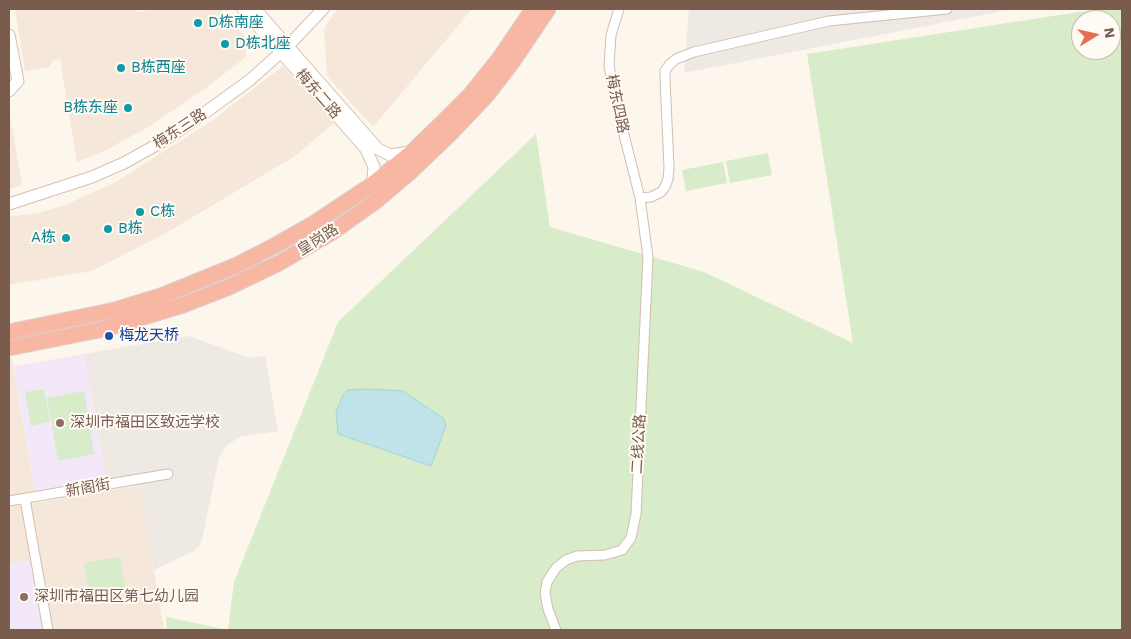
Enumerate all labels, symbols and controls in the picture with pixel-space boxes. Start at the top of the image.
north arrow [1071,10,1121,60]
place label: D栋南座 [208,14,264,32]
marker: D栋南座 [192,17,204,29]
text: N [1101,26,1119,39]
place label: D栋北座 [235,35,291,53]
marker: D栋北座 [219,38,231,50]
place label: B栋西座 [131,59,186,77]
marker: B栋西座 [115,62,127,74]
street label: 梅东二路 [292,65,344,123]
street label: 梅东四路 [602,73,632,135]
place label: B栋东座 [63,99,118,117]
marker: B栋东座 [122,102,134,114]
street label: 梅东三路 [150,105,210,153]
place label: C栋 [150,203,175,221]
marker: C栋 [134,206,146,218]
place label: B栋 [118,220,143,238]
street label: 皇岗路 [294,220,342,260]
marker: B栋 [102,223,114,235]
place label: A栋 [31,229,56,247]
marker: A栋 [60,232,72,244]
place label: 梅龙天桥 [119,327,179,345]
marker: 梅龙天桥 [103,330,115,342]
place label: 深圳市福田区致远学校 [70,414,220,432]
street label: 二线公路 [628,414,650,474]
marker: 深圳市福田区致远学校 [54,417,66,429]
street label: 新阁街 [64,475,112,501]
place label: 深圳市福田区第七幼儿园 [34,588,199,606]
marker: 深圳市福田区第七幼儿园 [18,591,30,603]

